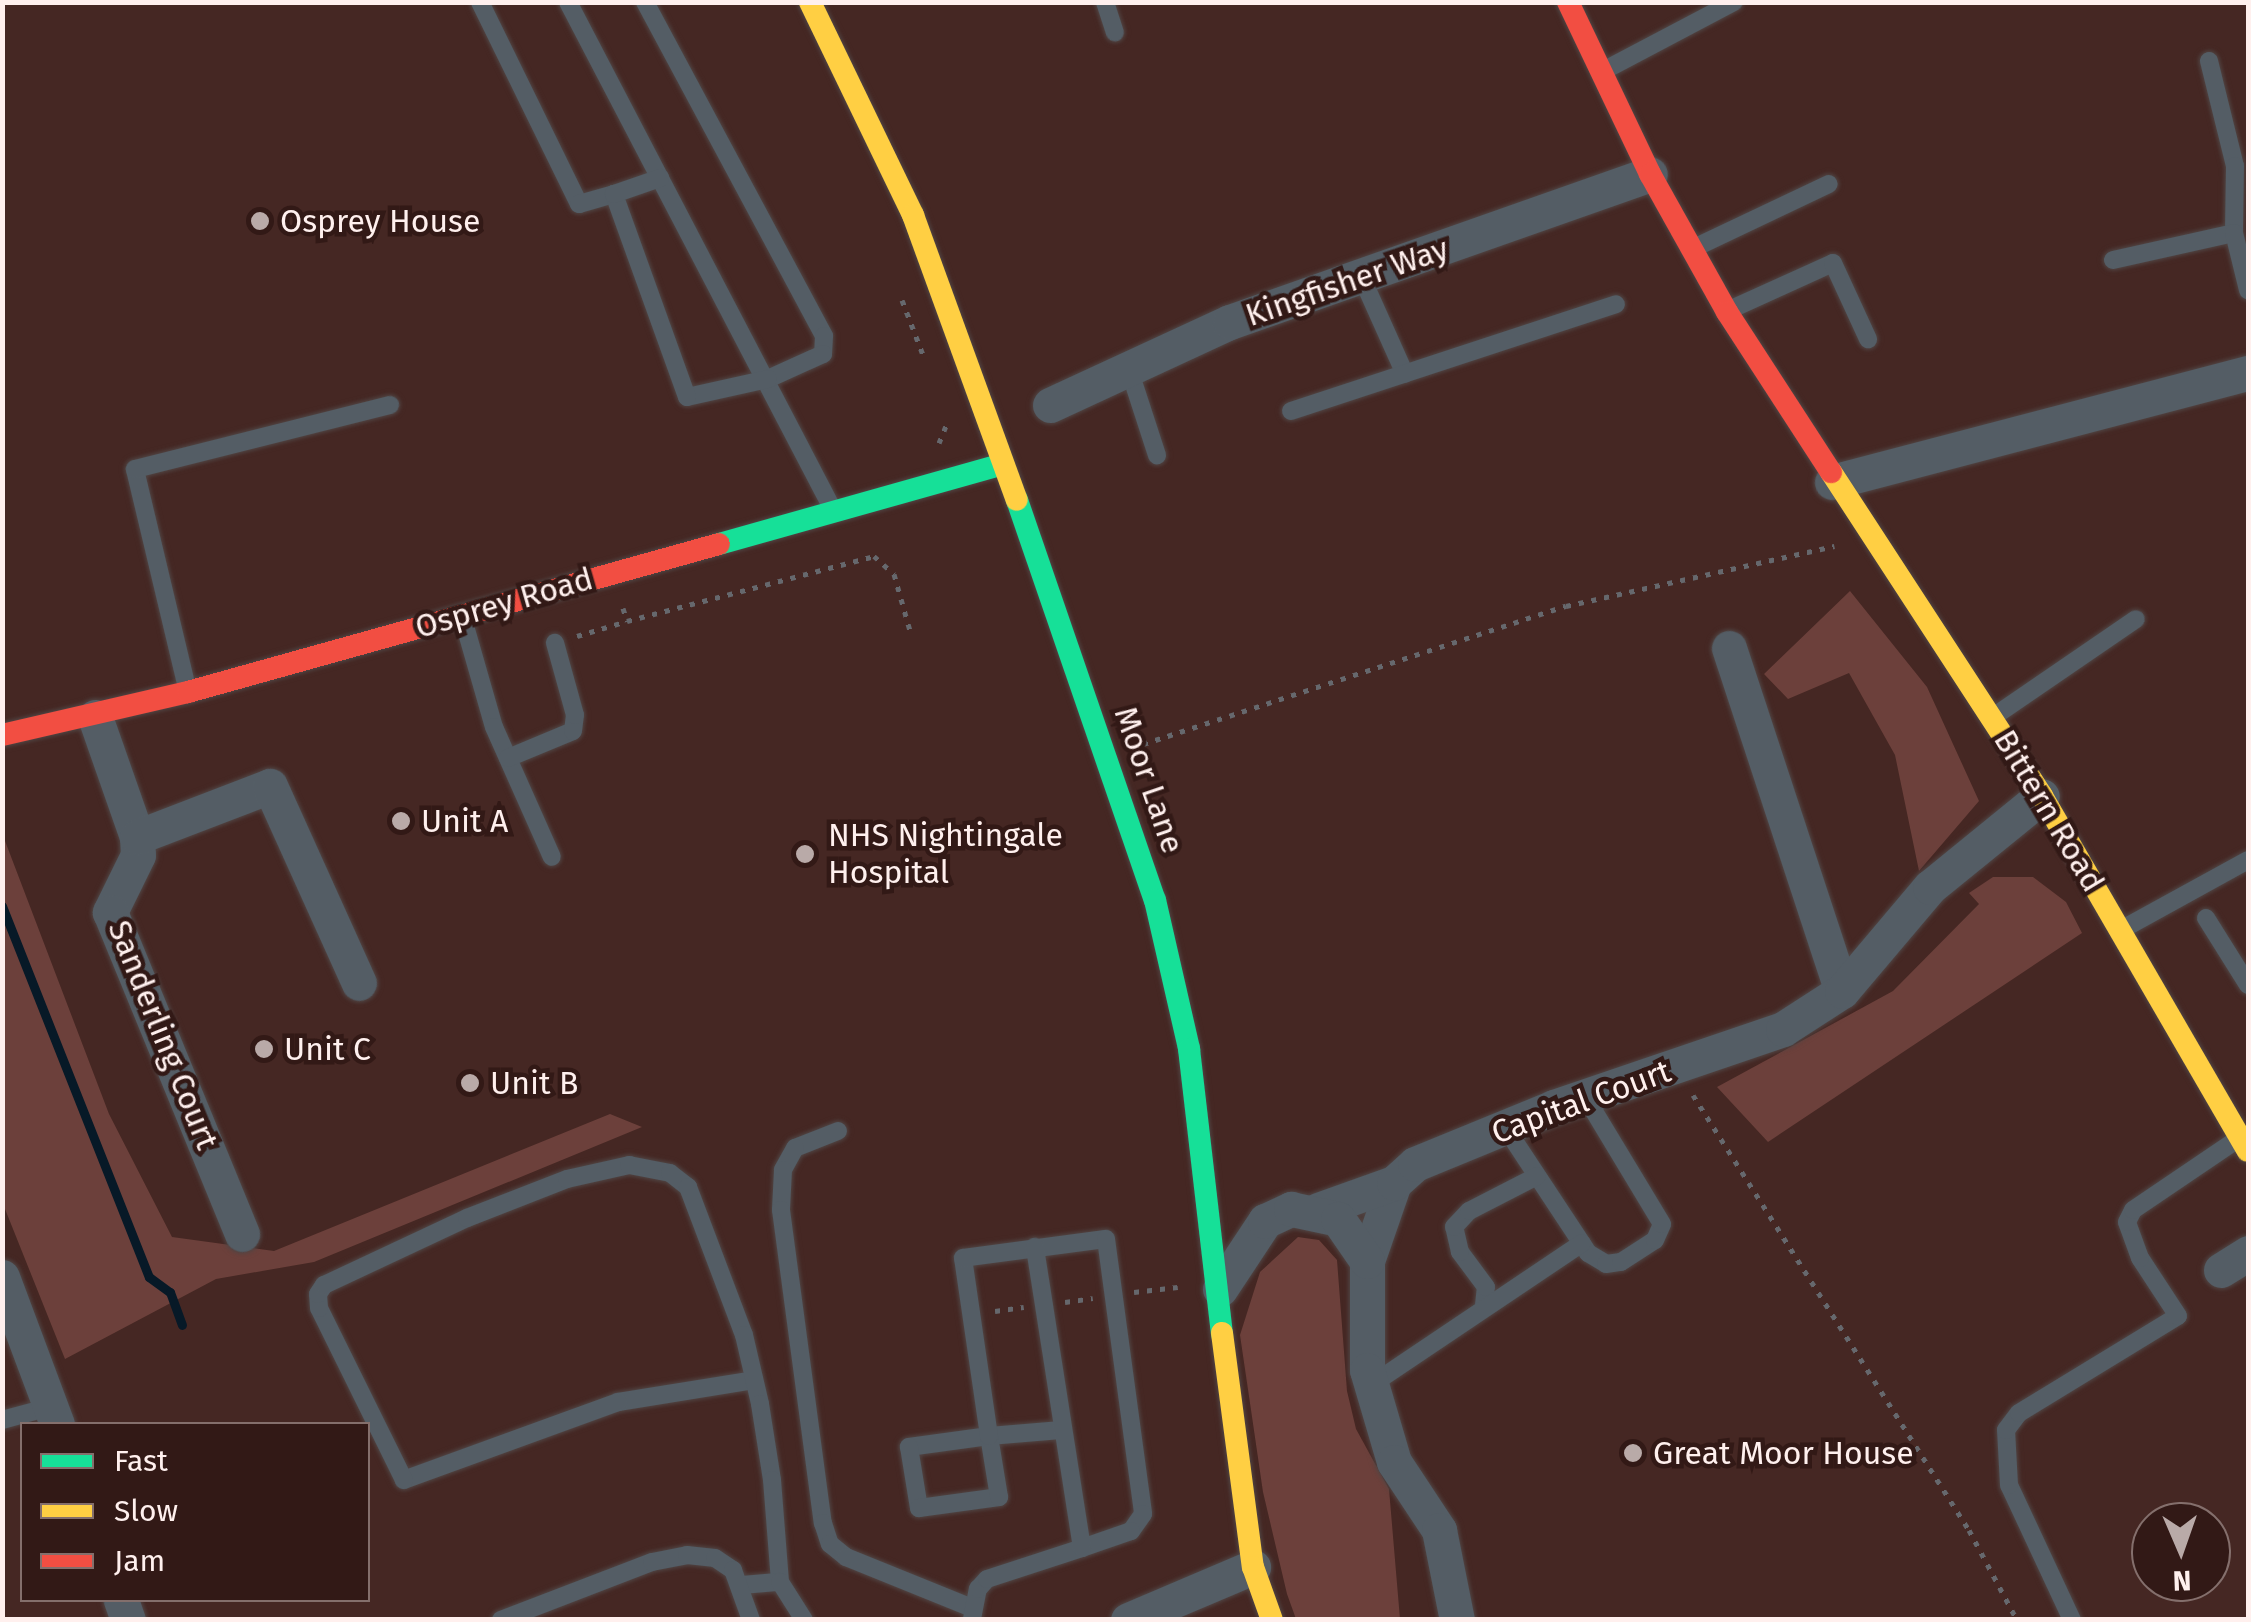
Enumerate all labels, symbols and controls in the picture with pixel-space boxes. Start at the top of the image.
place label: Osprey House [280,202,480,240]
marker: Osprey House [249,210,271,232]
street label: Kingfisher Way [1241,229,1453,335]
street label: Osprey Road [411,559,597,647]
street label: Moor Lane [1106,702,1192,858]
street label: Bittern Road [1986,723,2112,899]
place label: Unit A [421,802,508,840]
marker: Unit A [390,810,412,832]
place label: NHS Nightingale Hospital [828,817,1063,892]
marker: NHS Nightingale Hospital [792,841,818,867]
street label: Sanderling Court [100,915,226,1155]
place label: Unit C [284,1030,371,1068]
marker: Unit C [253,1038,275,1060]
street label: Capital Court [1486,1052,1676,1152]
place label: Unit B [490,1064,578,1102]
marker: Unit B [459,1072,481,1094]
legend [20,1422,370,1602]
place label: Great Moor House [1653,1434,1914,1472]
marker: Great Moor House [1622,1442,1644,1464]
text: Fast [114,1443,168,1479]
text: Slow [114,1493,178,1529]
north arrow [2131,1502,2231,1602]
text: Jam [114,1543,165,1579]
text: N [2172,1564,2192,1597]

